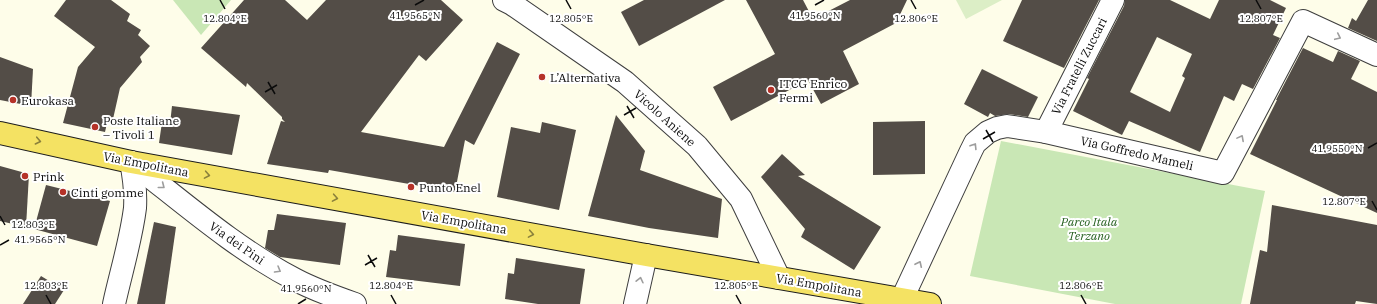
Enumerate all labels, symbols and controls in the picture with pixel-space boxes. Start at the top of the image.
text: 41.9565°N [389,9,441,22]
text: 41.9560°N [789,9,841,22]
text: 12.804°E [203,12,247,25]
text: 12.805°E [549,12,593,25]
text: 12.806°E [894,12,938,25]
text: 12.807°E [1239,12,1283,25]
street label: Via Fratelli Zuccari [1048,15,1110,117]
one-way arrow [1334,32,1342,40]
place label: L’Alternativa [550,70,621,85]
marker: L’Alternativa [537,72,547,82]
place label: ITCG Enrico Fermi [779,76,847,105]
marker: ITCG Enrico Fermi [766,85,776,95]
street label: Vicolo Aniene [631,86,699,150]
place label: Eurokasa [21,93,75,108]
marker: Eurokasa [8,95,18,105]
place label: Poste Italiane – Tivoli 1 [103,113,179,142]
marker: Poste Italiane – Tivoli 1 [90,122,100,132]
street label: Via Goffredo Mameli [1079,133,1195,173]
one-way arrow [1237,135,1244,142]
one-way arrow [35,137,41,145]
text: 41.9550°N [1311,142,1363,155]
one-way arrow [970,143,977,150]
street label: Via Empolitana [102,148,190,180]
place label: Prink [33,169,64,184]
one-way arrow [204,170,210,179]
marker: Prink [20,171,30,181]
place label: Punto Enel [419,180,481,195]
one-way arrow [157,181,164,188]
marker: Punto Enel [406,182,416,192]
place label: Cinti gomme [71,185,144,200]
marker: Cinti gomme [58,187,68,197]
one-way arrow [331,194,338,202]
text: 12.807°E [1322,195,1366,208]
street label: Via Empolitana [420,207,508,237]
park label: Parco Itala Terzano [1060,214,1118,243]
text: 12.803°E [11,218,55,231]
street label: Via dei Pini [207,219,268,268]
one-way arrow [528,229,534,238]
text: 41.9565°N [14,233,66,246]
one-way arrow [914,260,922,267]
one-way arrow [274,266,281,273]
street label: Via Empolitana [775,270,863,300]
one-way arrow [636,276,644,283]
text: 12.803°E [24,279,68,292]
text: 12.804°E [369,279,413,292]
text: 12.805°E [714,279,758,292]
text: 12.806°E [1059,279,1103,292]
text: 41.9560°N [280,282,332,295]

